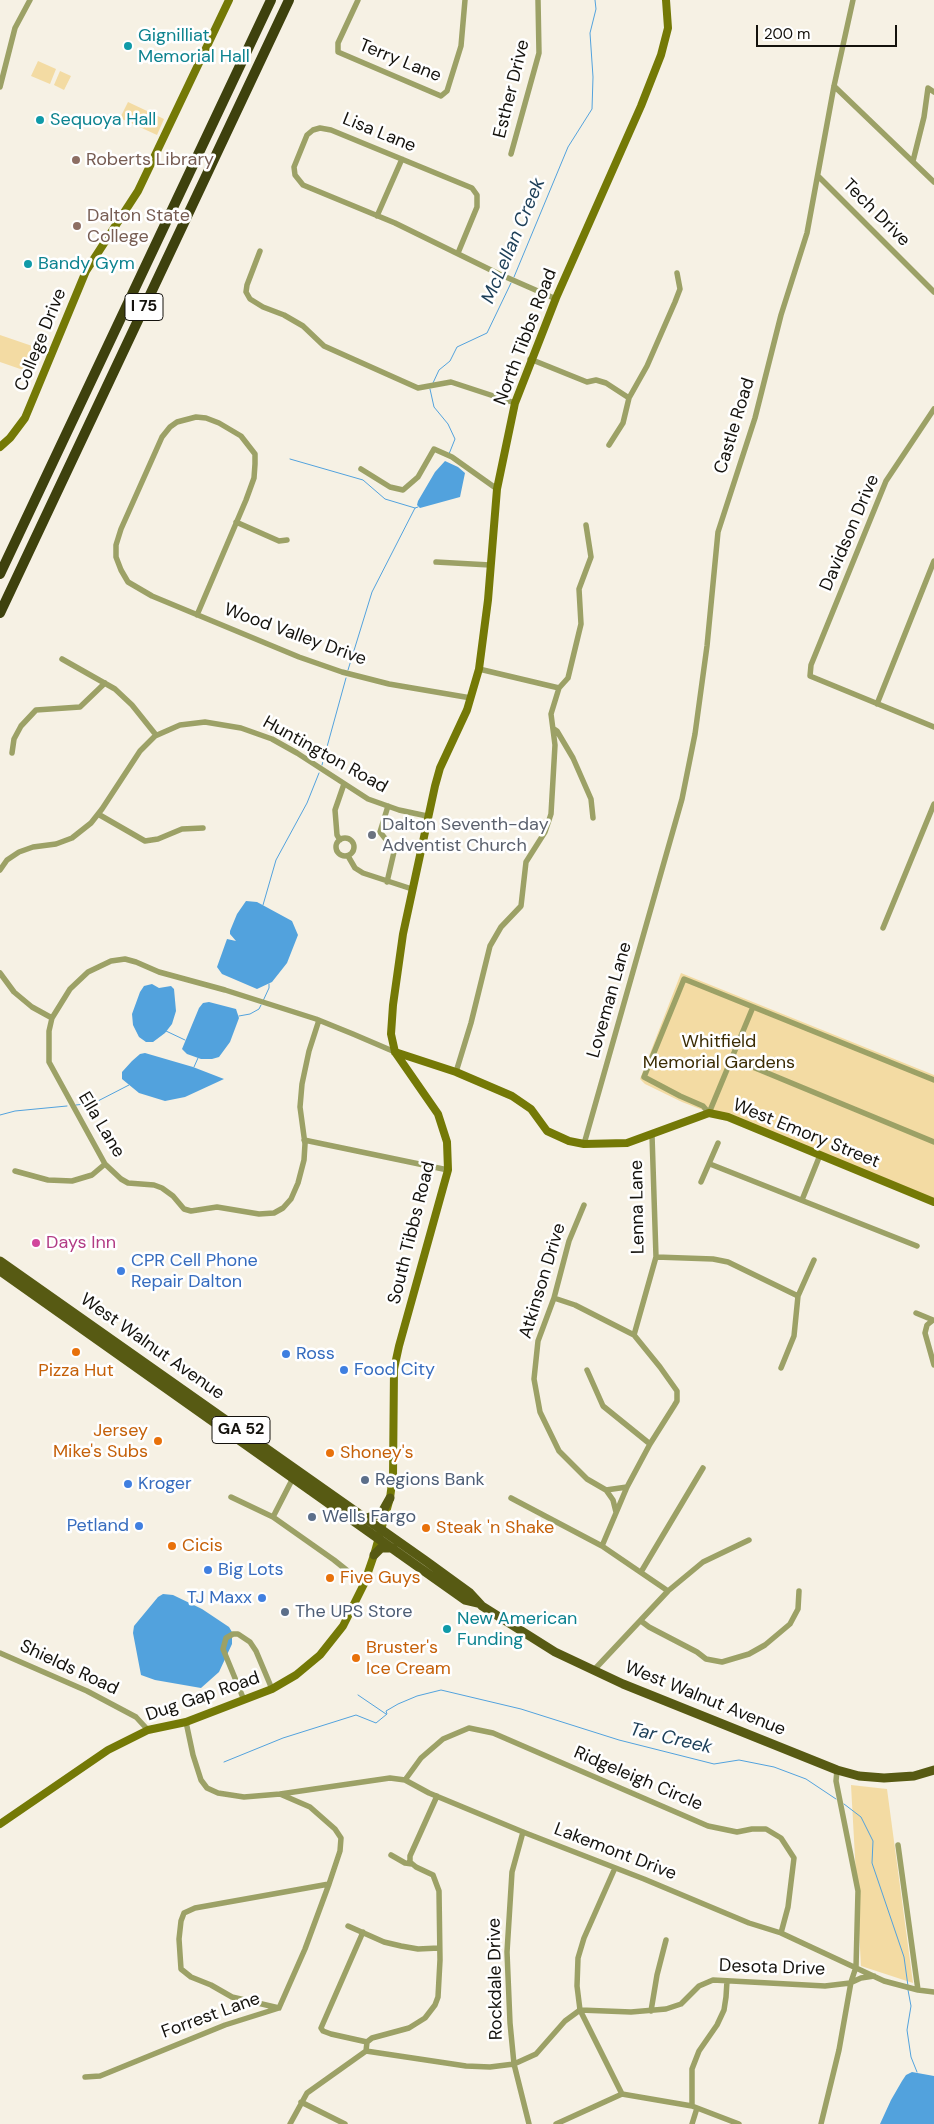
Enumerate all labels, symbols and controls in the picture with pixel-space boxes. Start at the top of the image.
scale bar [759,15,900,47]
text: 200 m [764,24,810,44]
place label: Gignilliat Memorial Hall [138,25,250,68]
street label: Terry Lane [356,35,444,87]
street label: Esther Drive [489,38,535,140]
marker: Gignilliat Memorial Hall [122,40,134,52]
place label: Sequoya Hall [50,109,156,131]
street label: Lisa Lane [339,109,419,157]
marker: Sequoya Hall [34,114,46,126]
place label: Roberts Library [86,149,214,171]
marker: Roberts Library [70,154,82,166]
water label: McLellan Creek [477,175,551,307]
street label: Tech Drive [838,175,914,251]
place label: Dalton State College [87,205,190,248]
marker: Dalton State College [71,220,83,232]
place label: Bandy Gym [38,253,135,275]
marker: Bandy Gym [22,258,34,270]
street label: North Tibbs Road [490,266,562,408]
street label: College Drive [11,285,71,395]
road number: I 75 [125,294,163,320]
street label: Castle Road [710,375,760,477]
street label: Davidson Drive [816,472,884,594]
street label: Wood Valley Drive [221,599,369,671]
street label: Huntington Road [259,712,391,798]
place label: Dalton Seventh-day Adventist Church [382,814,549,856]
marker: Dalton Seventh-day Adventist Church [366,829,378,841]
street label: Loveman Lane [583,940,637,1060]
park label: Whitfield Memorial Gardens [643,1031,795,1074]
street label: Ella Lane [73,1088,129,1162]
street label: West Emory Street [729,1095,883,1173]
street label: South Tibbs Road [384,1159,440,1307]
street label: Lenna Lane [626,1160,650,1254]
street label: Atkinson Drive [515,1221,571,1341]
place label: Days Inn [46,1232,116,1254]
marker: Days Inn [30,1237,42,1249]
place label: CPR Cell Phone Repair Dalton [131,1250,258,1292]
marker: CPR Cell Phone Repair Dalton [115,1265,127,1277]
street label: West Walnut Avenue [76,1289,228,1405]
place label: Ross [296,1343,335,1365]
marker: Pizza Hut [70,1346,82,1358]
marker: Ross [280,1348,292,1360]
place label: Food City [354,1359,435,1381]
place label: Pizza Hut [38,1360,114,1382]
marker: Food City [338,1364,350,1376]
road number: GA 52 [212,1416,270,1444]
place label: Jersey Mike's Subs [53,1420,148,1462]
marker: Jersey Mike's Subs [152,1435,164,1447]
place label: Shoney's [340,1442,414,1464]
marker: Shoney's [324,1447,336,1459]
place label: Regions Bank [375,1469,485,1491]
place label: Kroger [138,1473,192,1495]
marker: Regions Bank [359,1474,371,1486]
marker: Kroger [122,1478,134,1490]
place label: Wells Fargo [322,1506,416,1528]
marker: Wells Fargo [306,1511,318,1523]
place label: Petland [67,1515,129,1537]
place label: Steak 'n Shake [436,1517,554,1539]
marker: Petland [133,1520,145,1532]
marker: Steak 'n Shake [420,1522,432,1534]
place label: Cicis [182,1535,223,1557]
marker: Cicis [166,1540,178,1552]
place label: Big Lots [218,1559,284,1581]
marker: Big Lots [202,1564,214,1576]
place label: Five Guys [340,1567,420,1589]
marker: Five Guys [324,1572,336,1584]
place label: TJ Maxx [187,1587,252,1609]
marker: TJ Maxx [256,1592,268,1604]
place label: The UPS Store [295,1601,412,1623]
marker: The UPS Store [279,1606,291,1618]
place label: New American Funding [457,1608,577,1650]
marker: New American Funding [441,1623,453,1635]
street label: Shields Road [16,1636,122,1700]
place label: Bruster's Ice Cream [366,1637,451,1680]
marker: Bruster's Ice Cream [350,1652,362,1664]
street label: West Walnut Avenue [622,1657,788,1741]
street label: Dug Gap Road [143,1667,263,1727]
water label: Tar Creek [627,1718,715,1760]
street label: Ridgeleigh Circle [570,1742,706,1816]
street label: Lakemont Drive [551,1819,679,1885]
street label: Rockdale Drive [484,1918,508,2040]
street label: Desota Drive [719,1955,825,1981]
street label: Forrest Lane [159,1988,263,2044]

